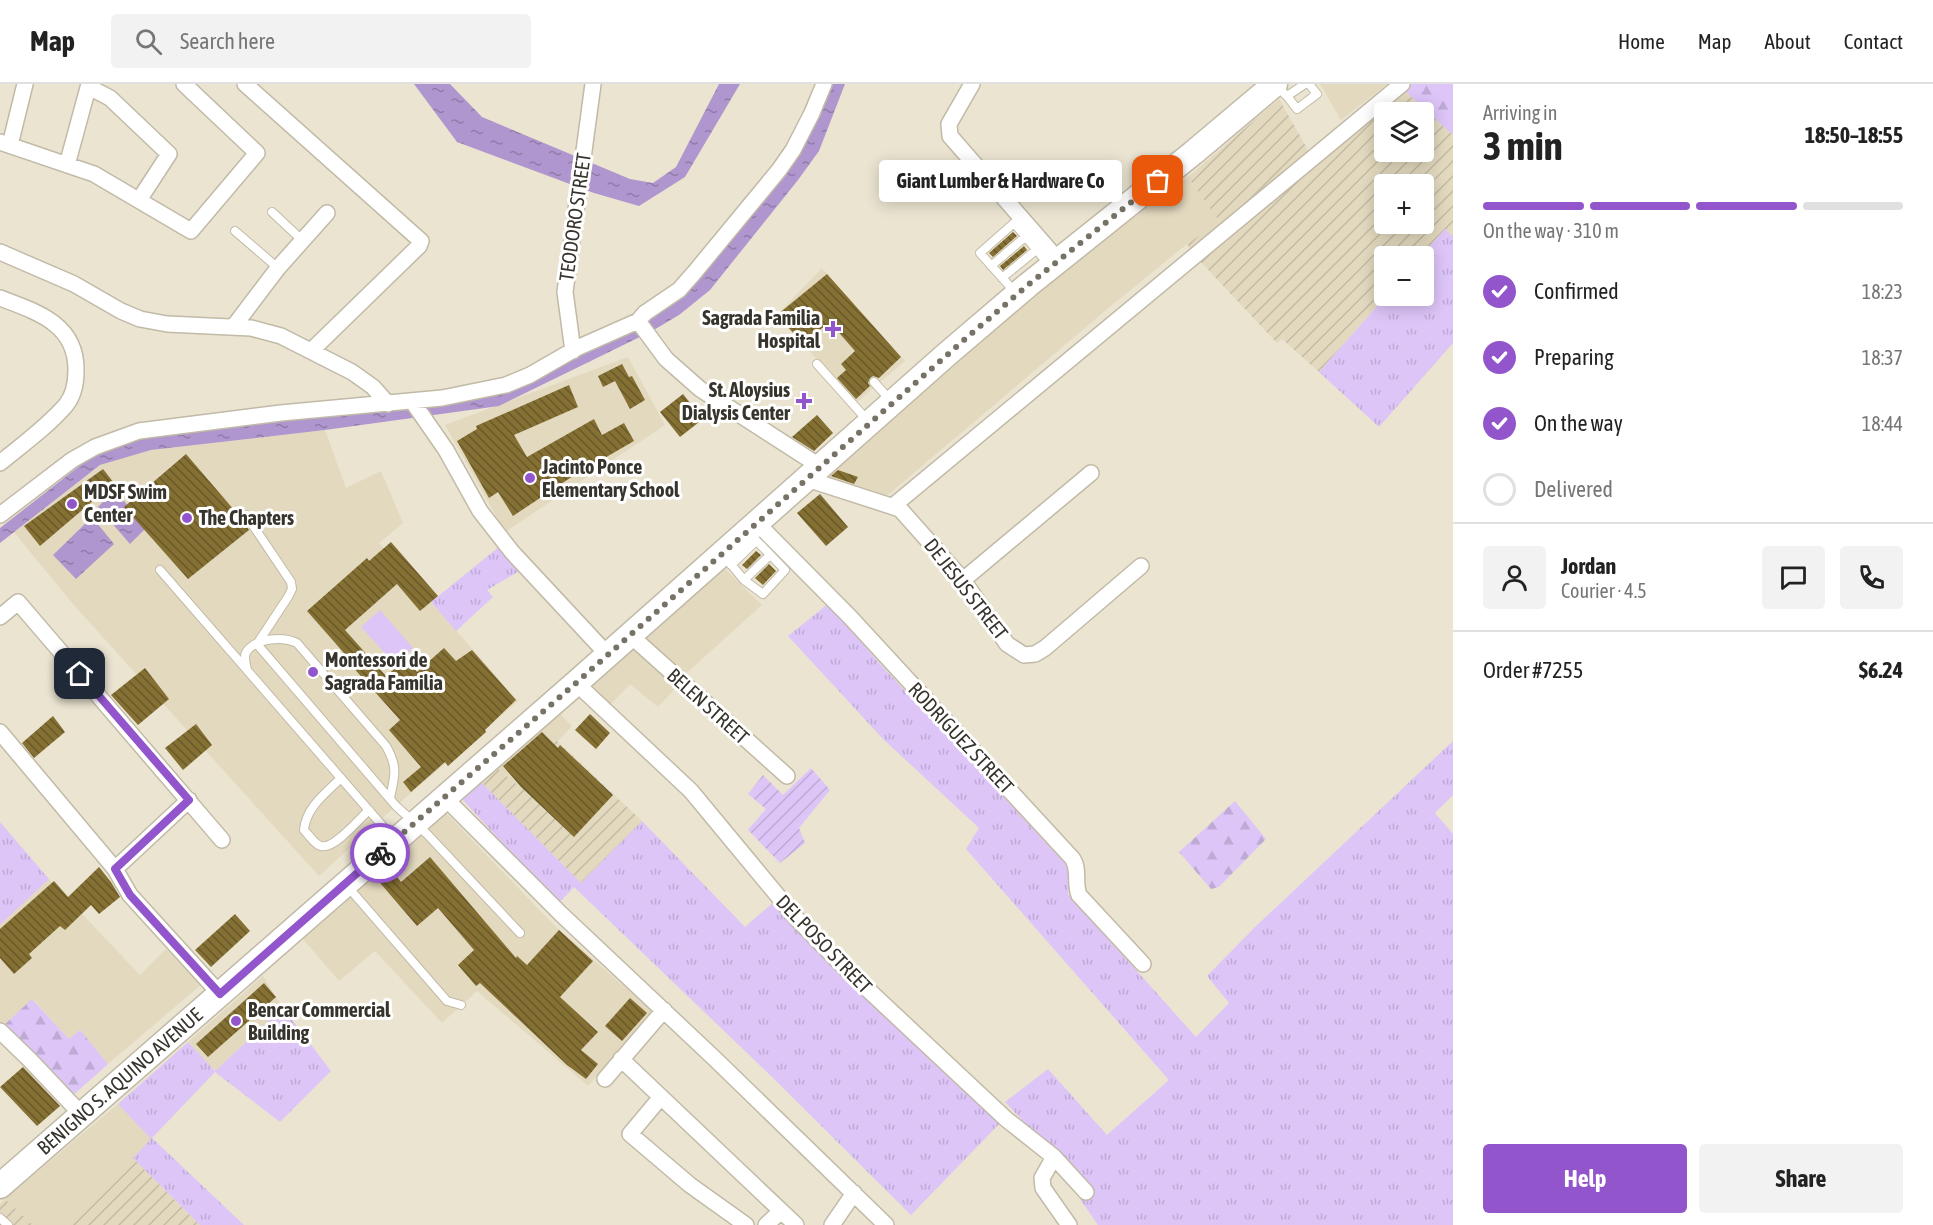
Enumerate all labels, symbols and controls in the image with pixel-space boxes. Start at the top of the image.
search box [111,14,531,68]
text: Map [30,25,75,57]
icon: search [132,25,165,58]
text: Search here [180,28,275,54]
text: Home [1618,29,1665,53]
text: Map [1698,29,1732,53]
text: About [1765,29,1811,53]
text: Contact [1844,29,1903,53]
text: Arriving in [1483,101,1557,124]
map controls [1374,102,1434,306]
button: layers [1374,102,1434,162]
text: 18:50–18:55 [1805,122,1903,148]
text: 3 min [1483,124,1563,168]
street label: TEODORO STREET [554,151,595,282]
pin [1132,155,1183,206]
callout: Giant Lumber & Hardware Co [879,160,1122,202]
icon: bag [1141,164,1174,197]
text: Giant Lumber & Hardware Co [896,169,1105,192]
button: + [1374,174,1434,234]
text: On the way · 310 m [1483,219,1619,242]
button: − [1374,246,1434,306]
icon: check [1483,275,1516,308]
text: Confirmed [1534,278,1619,304]
text: 18:23 [1862,280,1903,303]
place label: Sagrada Familia Hospital [702,306,821,352]
marker: Sagrada Familia Hospital [824,320,842,338]
icon: check [1483,341,1516,374]
text: Preparing [1534,344,1614,370]
text: 18:37 [1862,346,1903,369]
place label: St. Aloysius Dialysis Center [682,378,791,424]
marker: St. Aloysius Dialysis Center [795,392,813,410]
icon: check [1483,407,1516,440]
text: On the way [1534,410,1623,436]
text: 18:44 [1862,412,1903,435]
place label: Jacinto Ponce Elementary School [541,455,680,501]
marker: Jacinto Ponce Elementary School [523,471,537,485]
text: Delivered [1534,476,1613,502]
place label: MDSF Swim Center [84,480,167,526]
marker: MDSF Swim Center [65,497,79,511]
place label: The Chapters [199,506,294,529]
marker: The Chapters [180,511,194,525]
street label: DE JESUS STREET [920,534,1013,644]
button: person [1483,546,1546,609]
button: chat [1762,546,1825,609]
button: phone [1840,546,1903,609]
text: Jordan [1561,553,1616,579]
text: Courier · 4.5 [1561,579,1647,602]
pin [54,648,105,699]
place label: Montessori de Sagrada Familia [325,648,443,694]
icon: home [63,657,96,690]
text: Order #7255 [1483,657,1583,683]
text: $6.24 [1859,657,1903,683]
street label: BELEN STREET [663,663,754,748]
marker: Montessori de Sagrada Familia [306,665,320,679]
street label: RODRIGUEZ STREET [904,677,1019,798]
courier [350,823,410,883]
icon: bike [364,837,397,870]
street label: DEL POSO STREET [772,890,877,998]
place label: Bencar Commercial Building [248,998,391,1044]
street label: BENIGNO S. AQUINO AVENUE [32,1003,207,1159]
marker: Bencar Commercial Building [229,1014,243,1028]
button: Help [1483,1144,1687,1213]
button: Share [1699,1144,1903,1213]

